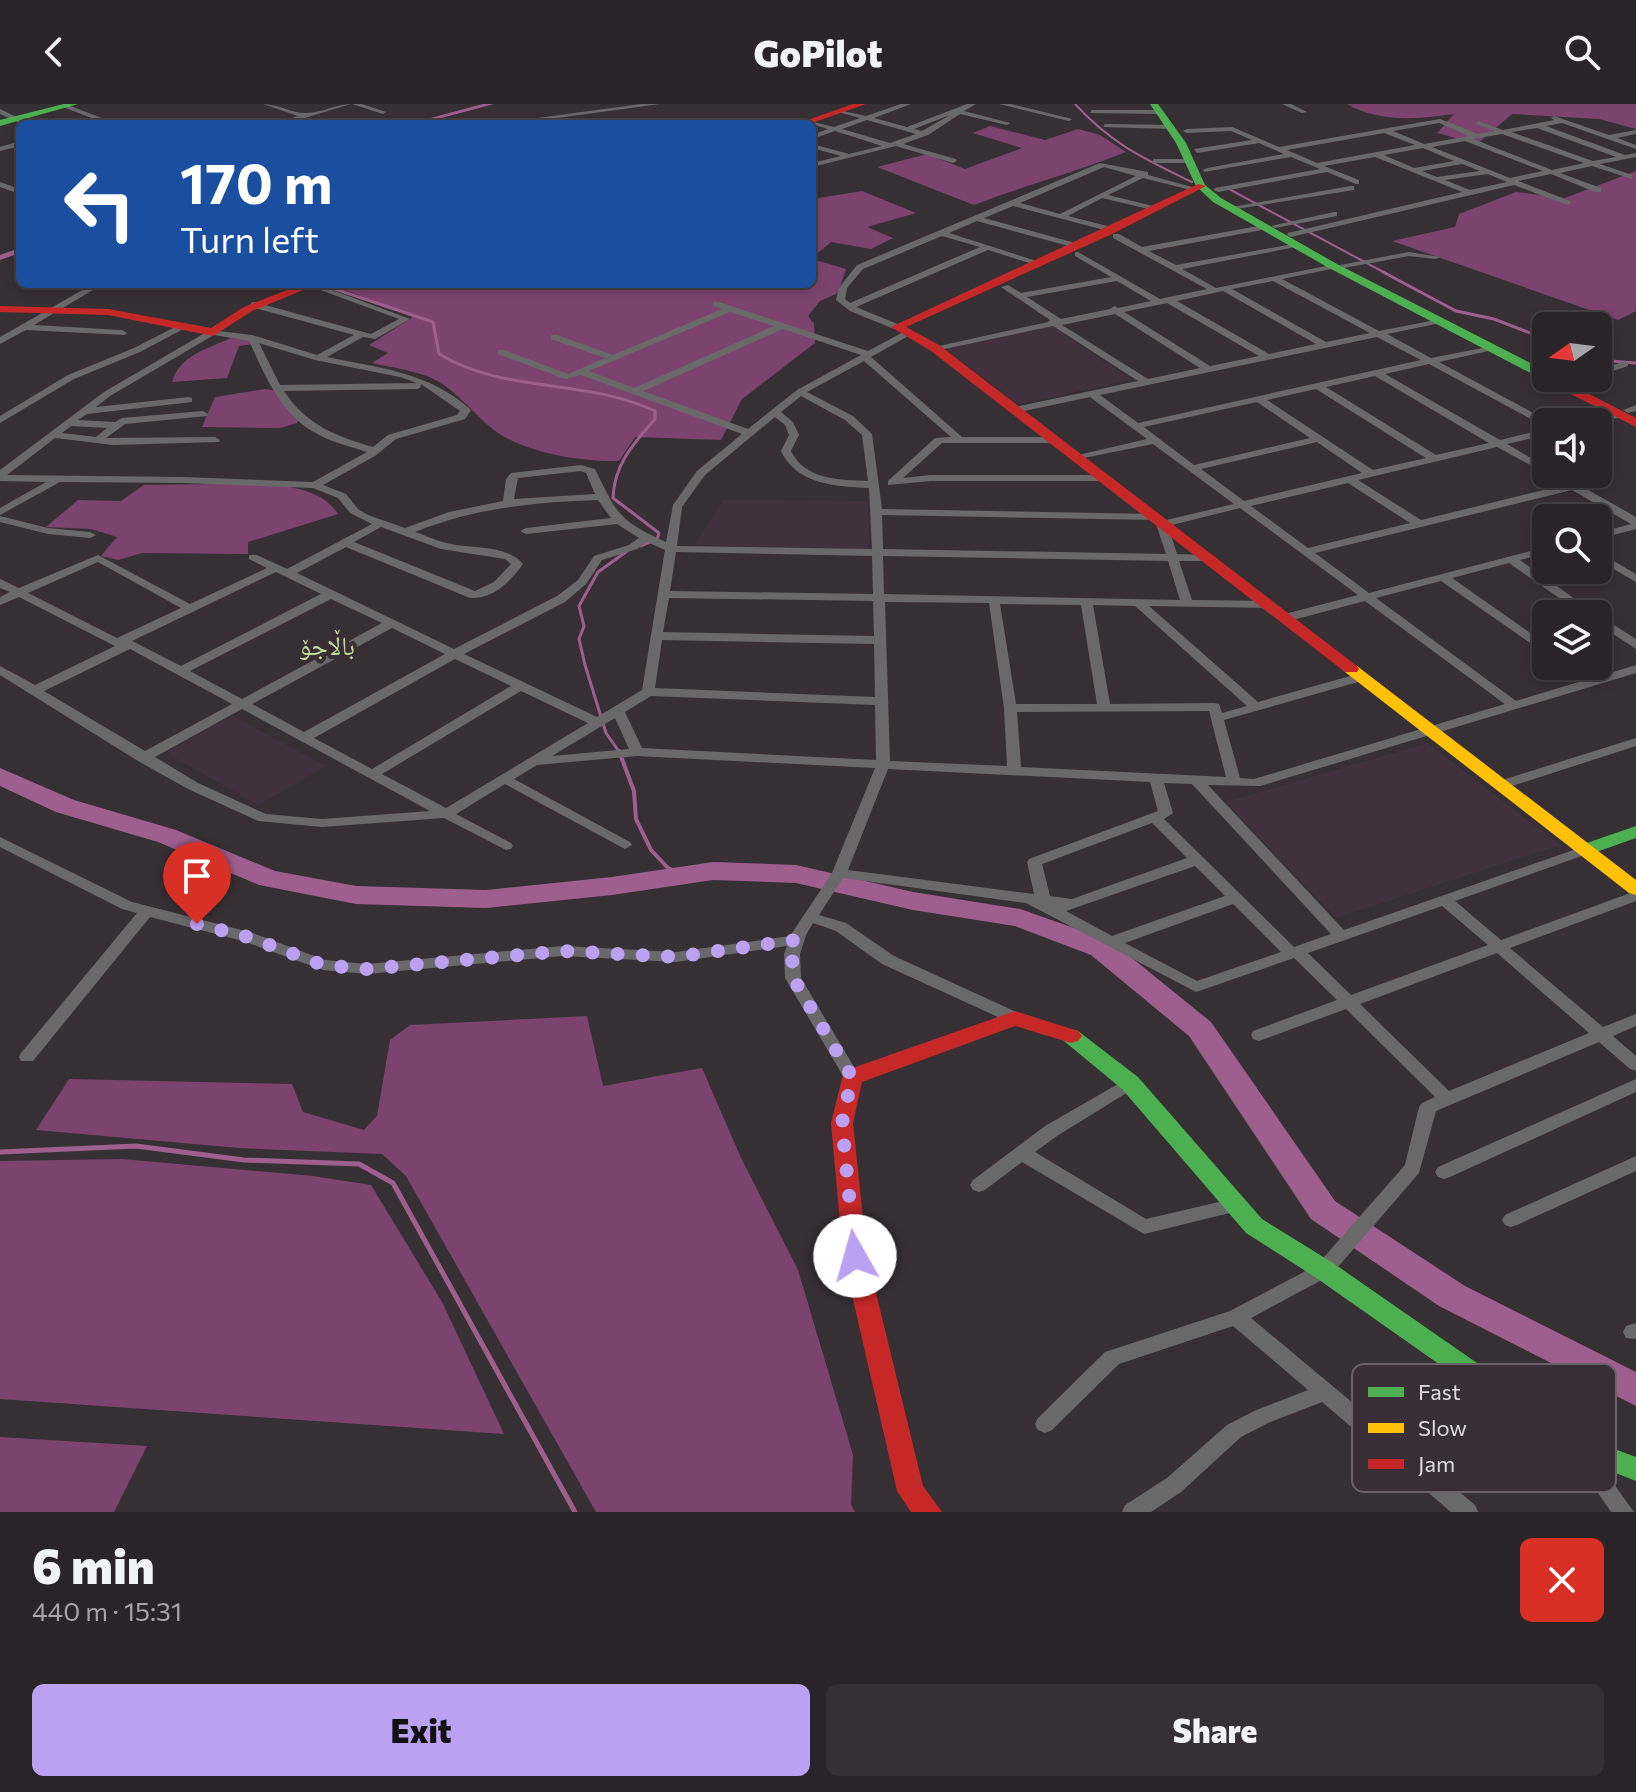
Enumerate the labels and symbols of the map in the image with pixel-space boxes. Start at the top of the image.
north arrow [1532,312,1612,392]
district label: باڵاجۆ [299,629,355,661]
pin [163,842,231,924]
position arrow [813,1214,897,1298]
legend [1352,1364,1616,1492]
text: Fast [1418,1378,1461,1405]
text: Slow [1418,1414,1467,1441]
text: Jam [1418,1450,1455,1477]

